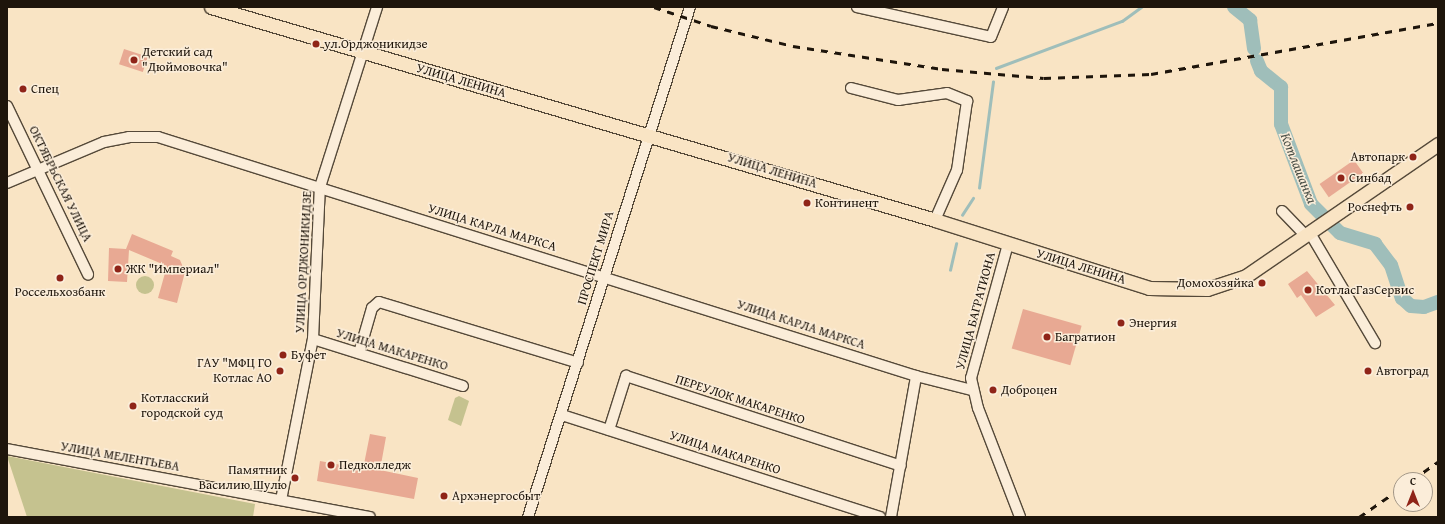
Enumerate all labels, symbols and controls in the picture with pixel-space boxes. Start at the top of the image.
place label: ул.Орджоникидзе [324,36,428,52]
marker: ул.Орджоникидзе [311,39,321,49]
place label: Детский сад "Дюймовочка" [142,45,228,76]
marker: Детский сад "Дюймовочка" [129,55,139,65]
street label: УЛИЦА ЛЕНИНА [414,61,508,101]
place label: Спец [31,81,59,97]
marker: Спец [18,84,28,94]
street label: ОКТЯБРЬСКАЯ УЛИЦА [25,123,95,245]
water label: Котлашанка [1277,130,1321,206]
place label: Автопарк [1351,149,1405,165]
street label: УЛИЦА ЛЕНИНА [725,150,819,192]
marker: Автопарк [1408,152,1418,162]
place label: Синбад [1349,170,1391,186]
marker: Синбад [1336,173,1346,183]
street label: УЛИЦА ОРДЖОНИКИДЗЕ [292,190,316,334]
place label: Континент [815,195,879,211]
marker: Континент [802,198,812,208]
place label: Роснефть [1348,199,1402,215]
street label: УЛИЦА КАРЛА МАРКСА [426,201,558,255]
marker: Роснефть [1405,202,1415,212]
street label: ПРОСПЕКТ МИРА [574,209,618,307]
street label: УЛИЦА ЛЕНИНА [1034,246,1128,288]
street label: УЛИЦА БАГРАТИОНА [953,251,999,371]
place label: ЖК "Империал" [126,261,219,277]
marker: ЖК "Империал" [113,264,123,274]
marker: Россельхозбанк [55,273,65,283]
place label: Домохозяйка [1177,275,1254,291]
marker: Домохозяйка [1257,278,1267,288]
place label: КотласГазСервис [1316,282,1414,298]
place label: Россельхозбанк [15,284,105,300]
marker: КотласГазСервис [1303,285,1313,295]
street label: УЛИЦА КАРЛА МАРКСА [735,297,867,353]
place label: Энергия [1129,315,1177,331]
marker: Энергия [1116,318,1126,328]
street label: УЛИЦА МАКАРЕНКО [334,326,450,374]
place label: Багратион [1055,329,1115,345]
marker: Багратион [1042,332,1052,342]
place label: Буфет [291,347,326,363]
marker: Буфет [278,350,288,360]
place label: ГАУ "МФЦ ГО Котлас АО [197,356,272,387]
place label: Автоград [1376,363,1429,379]
marker: ГАУ "МФЦ ГО Котлас АО [275,366,285,376]
marker: Автоград [1363,366,1373,376]
street label: ПЕРЕУЛОК МАКАРЕНКО [673,372,807,428]
place label: Доброцен [1001,382,1057,398]
marker: Доброцен [988,385,998,395]
place label: Котласский городской суд [141,391,223,422]
marker: Котласский городской суд [128,401,138,411]
street label: УЛИЦА МАКАРЕНКО [667,428,783,478]
street label: УЛИЦА МЕЛЕНТЬЕВА [59,439,181,475]
place label: Педколледж [339,457,411,473]
marker: Педколледж [326,460,336,470]
place label: Памятник Василию Шулю [199,463,287,494]
north arrow [1393,472,1433,512]
marker: Памятник Василию Шулю [290,473,300,483]
text: С [1410,473,1416,489]
place label: Архэнергосбыт [452,488,540,504]
marker: Архэнергосбыт [439,491,449,501]

